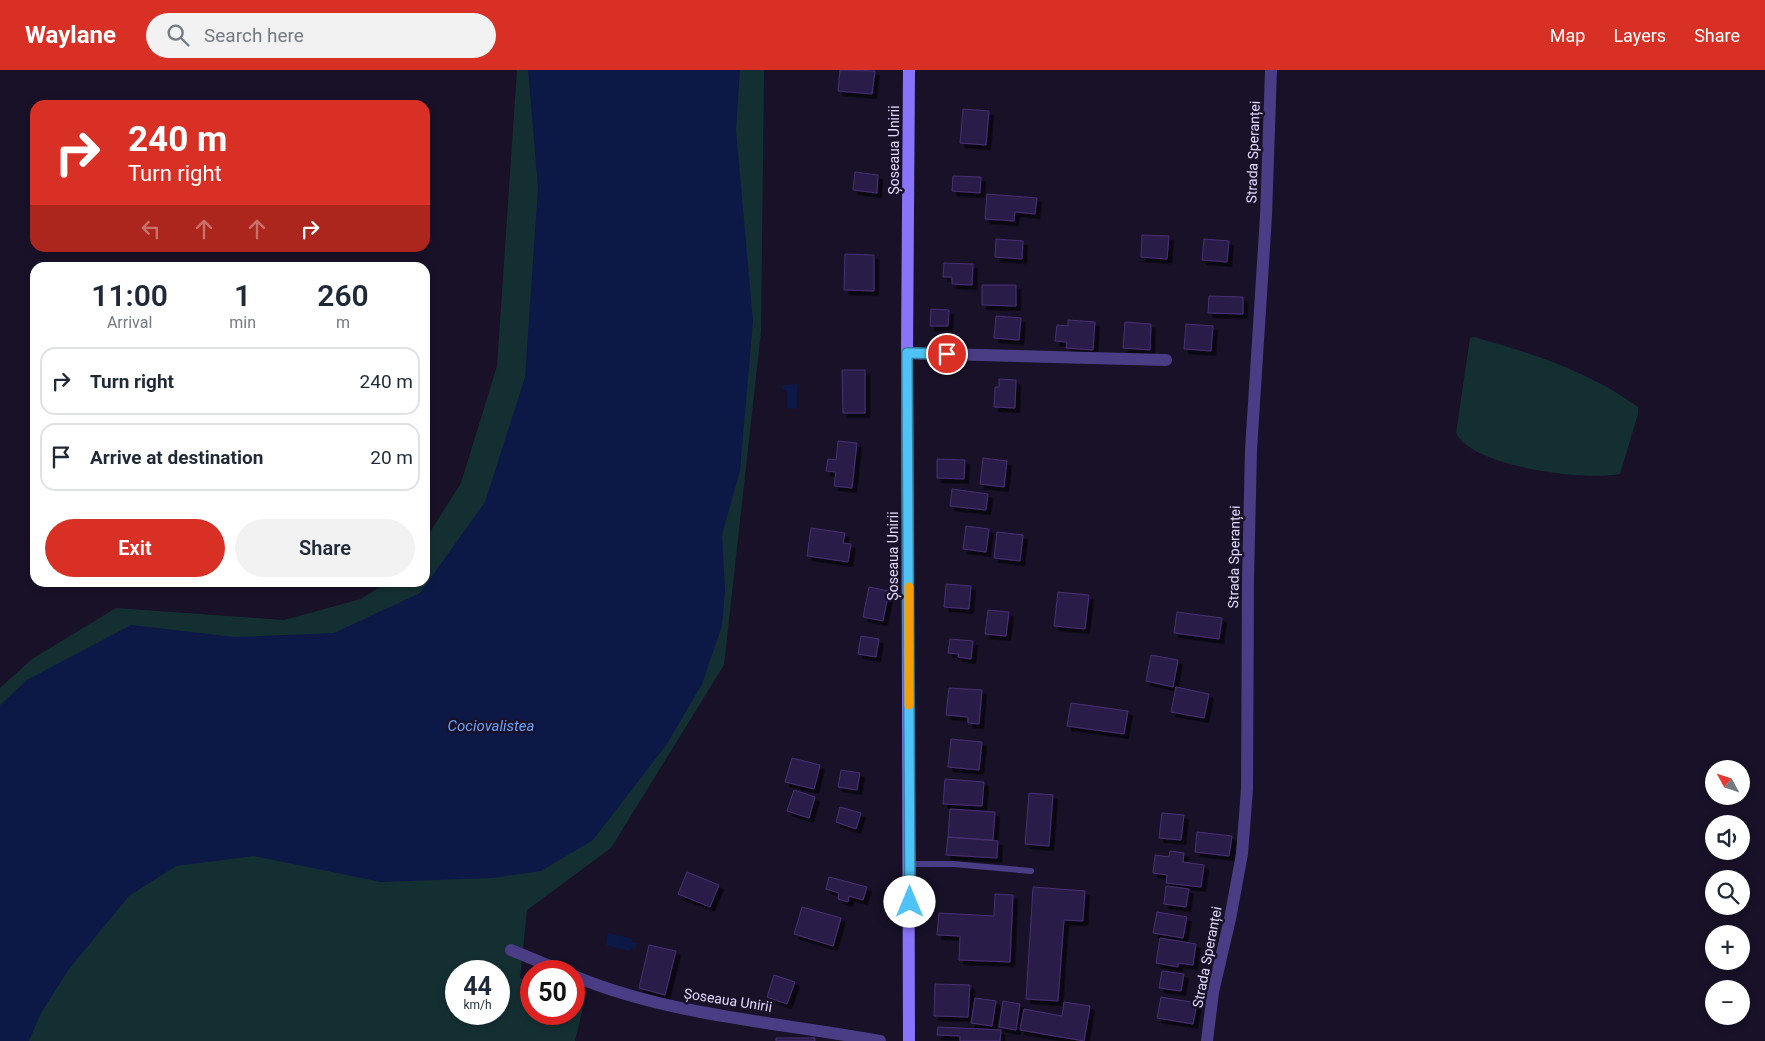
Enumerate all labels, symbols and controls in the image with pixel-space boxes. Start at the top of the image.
search box [146,13,496,58]
text: Waylane [25,21,116,49]
icon: search [164,21,192,49]
text: Search here [204,24,304,47]
text: Map [1550,25,1585,46]
text: Layers [1613,25,1666,46]
text: Share [1694,25,1740,46]
street label: Strada Speranței [1243,100,1264,204]
street label: Șoseaua Unirii [886,105,903,195]
text: 240 m [128,119,227,160]
icon: right [45,120,110,185]
text: Turn right [128,161,222,186]
icon: left [137,215,165,243]
icon: ahead [190,215,218,243]
icon: ahead [243,215,271,243]
icon: right [296,215,324,243]
text: 11:00 [91,278,168,313]
text: 1 [234,278,251,313]
text: 260 [317,278,369,313]
text: Arrival [107,313,152,332]
text: min [229,313,256,332]
text: m [336,313,350,332]
pin [926,333,968,375]
icon: arrive [933,340,961,368]
icon: right [47,367,75,395]
text: Turn right [90,370,174,393]
text: 240 m [360,370,413,393]
icon: arrive [47,443,75,471]
text: Arrive at destination [90,446,263,469]
text: 20 m [370,446,413,469]
street label: Strada Speranței [1225,505,1244,609]
street label: Șoseaua Unirii [885,511,902,601]
button: Exit [45,519,225,577]
button: Share [235,519,415,577]
water label: Cociovalistea [448,717,535,735]
north arrow [1705,760,1750,805]
map controls [1705,760,1750,1025]
button: sound [1705,815,1750,860]
button: search [1705,870,1750,915]
position arrow [883,875,935,927]
street label: Strada Speranței [1189,905,1226,1009]
button: + [1705,925,1750,970]
speed limit sign: 50 [520,960,585,1025]
text: 44 [463,972,492,1001]
button: − [1705,980,1750,1025]
street label: Șoseaua Unirii [683,985,773,1016]
text: km/h [463,998,492,1012]

